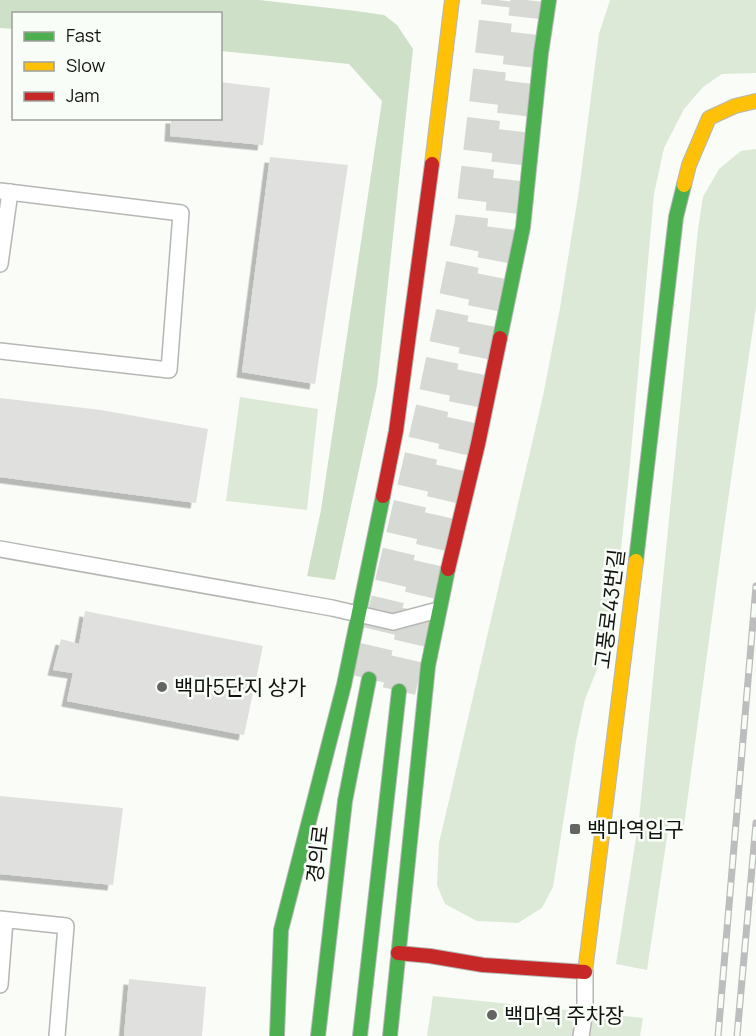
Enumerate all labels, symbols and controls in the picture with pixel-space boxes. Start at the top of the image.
legend [12,12,222,120]
text: Fast [66,23,101,47]
text: Slow [66,53,106,77]
text: Jam [66,83,100,107]
street label: 고풍로43번길 [588,547,630,671]
place label: 백마5단지 상가 [174,673,306,701]
marker: 백마5단지 상가 [155,680,169,694]
place label: 백마역입구 [587,815,684,843]
marker: 백마역입구 [568,822,582,836]
street label: 경의로 [300,824,334,884]
place label: 백마역 주차장 [504,1001,624,1029]
marker: 백마역 주차장 [485,1008,499,1022]

